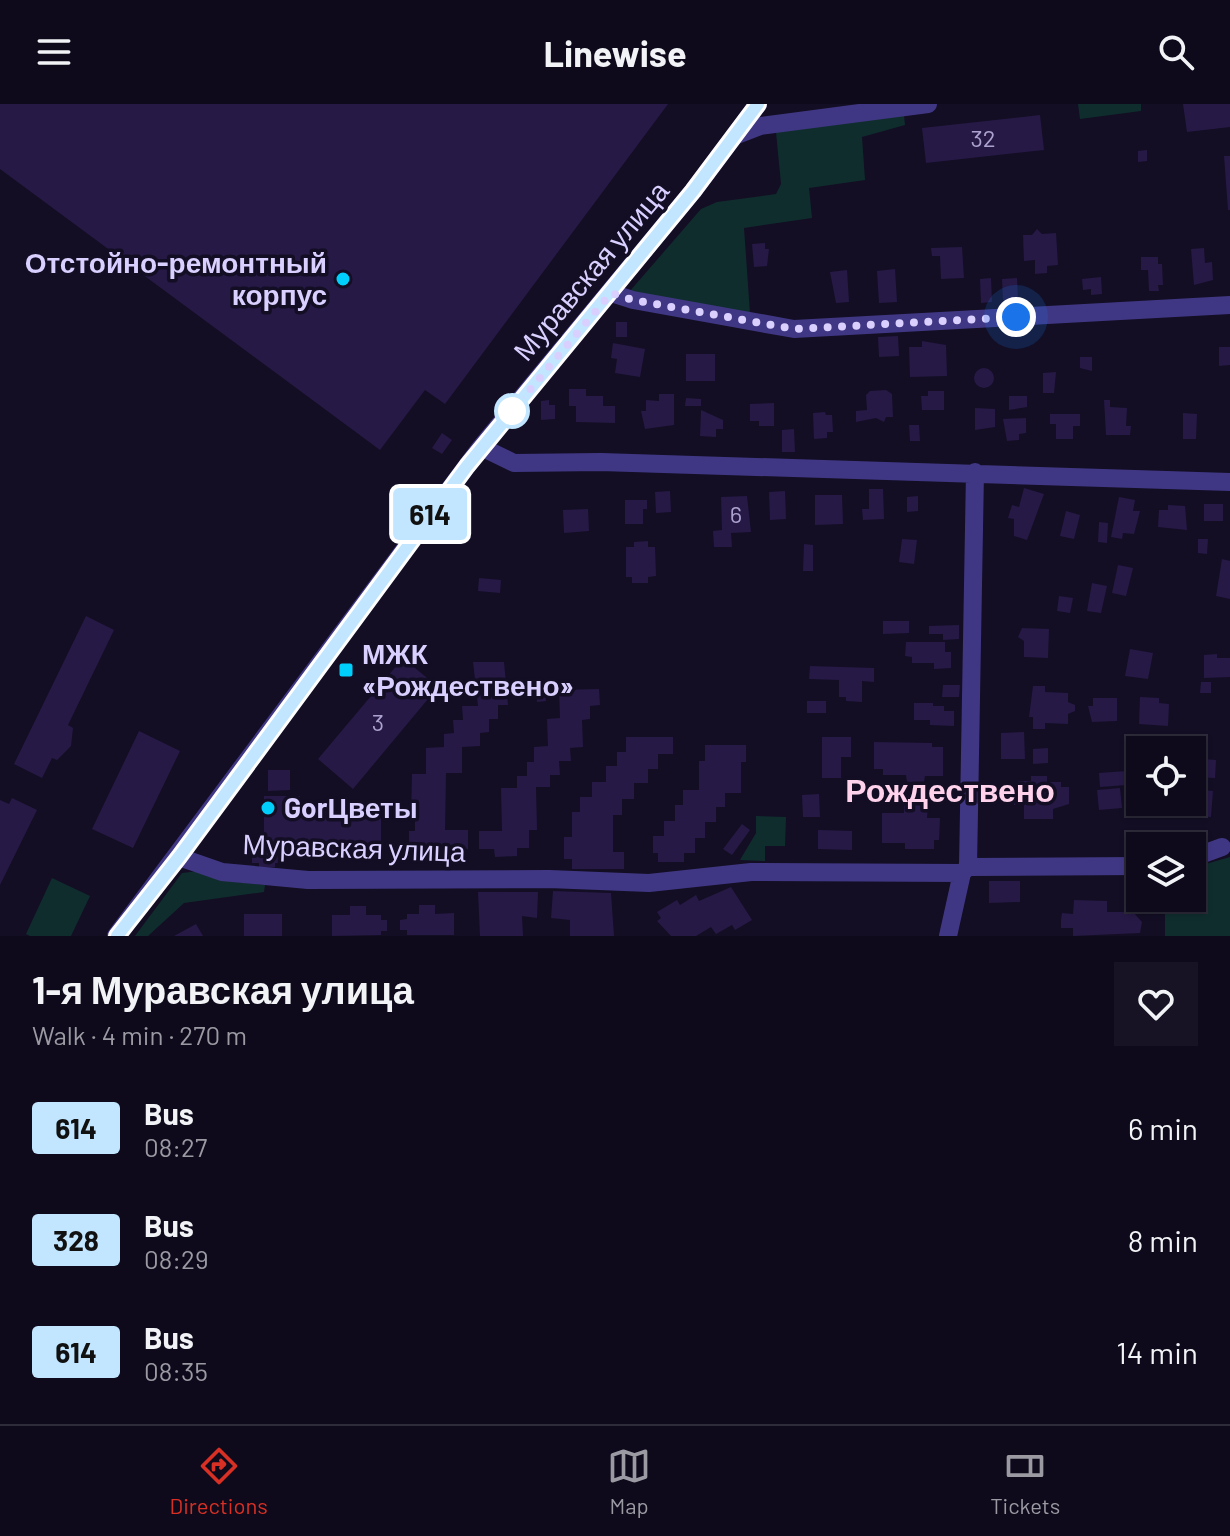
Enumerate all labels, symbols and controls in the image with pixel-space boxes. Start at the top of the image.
icon: menu [32,30,76,74]
icon: search [1154,30,1198,74]
text: Linewise [543,31,687,74]
house number: 32 [970,123,996,152]
street label: Муравская улица [505,174,675,367]
place label: Отстойно-ремонтный корпус [25,245,327,311]
marker: Отстойно-ремонтный корпус [334,270,352,288]
your location [996,297,1036,337]
unlabelled marker [495,394,529,428]
line badge: 614 [384,488,476,540]
text: 614 [409,497,451,531]
house number: 6 [730,499,742,528]
place label: МЖК «Рождествено» [362,636,574,702]
marker: МЖК «Рождествено» [337,661,355,679]
house number: 3 [372,707,384,736]
map controls [1126,736,1206,912]
button: locate [1126,736,1206,816]
district label: Рождествено [845,770,1055,809]
place label: GorЦветы [284,790,418,824]
marker: GorЦветы [259,799,277,817]
street label: Муравская улица [242,826,467,868]
button: layers [1126,832,1206,912]
button: heart [1114,962,1198,1046]
text: 1-я Муравская улица [32,966,414,1012]
text: Walk · 4 min · 270 m [32,1019,247,1050]
text: Bus [144,1095,194,1131]
text: 6 min [1128,1110,1198,1146]
text: 614 [55,1111,97,1145]
text: 08:27 [144,1131,207,1162]
text: Bus [144,1207,194,1243]
text: 8 min [1128,1222,1198,1258]
text: 328 [53,1223,99,1257]
text: 08:29 [144,1243,209,1274]
text: Bus [144,1319,194,1355]
text: 14 min [1116,1334,1198,1370]
text: 614 [55,1335,97,1369]
text: 08:35 [144,1355,208,1386]
tab: Directions [170,1444,268,1518]
tab: Map [607,1444,651,1518]
tab: Tickets [990,1444,1060,1518]

